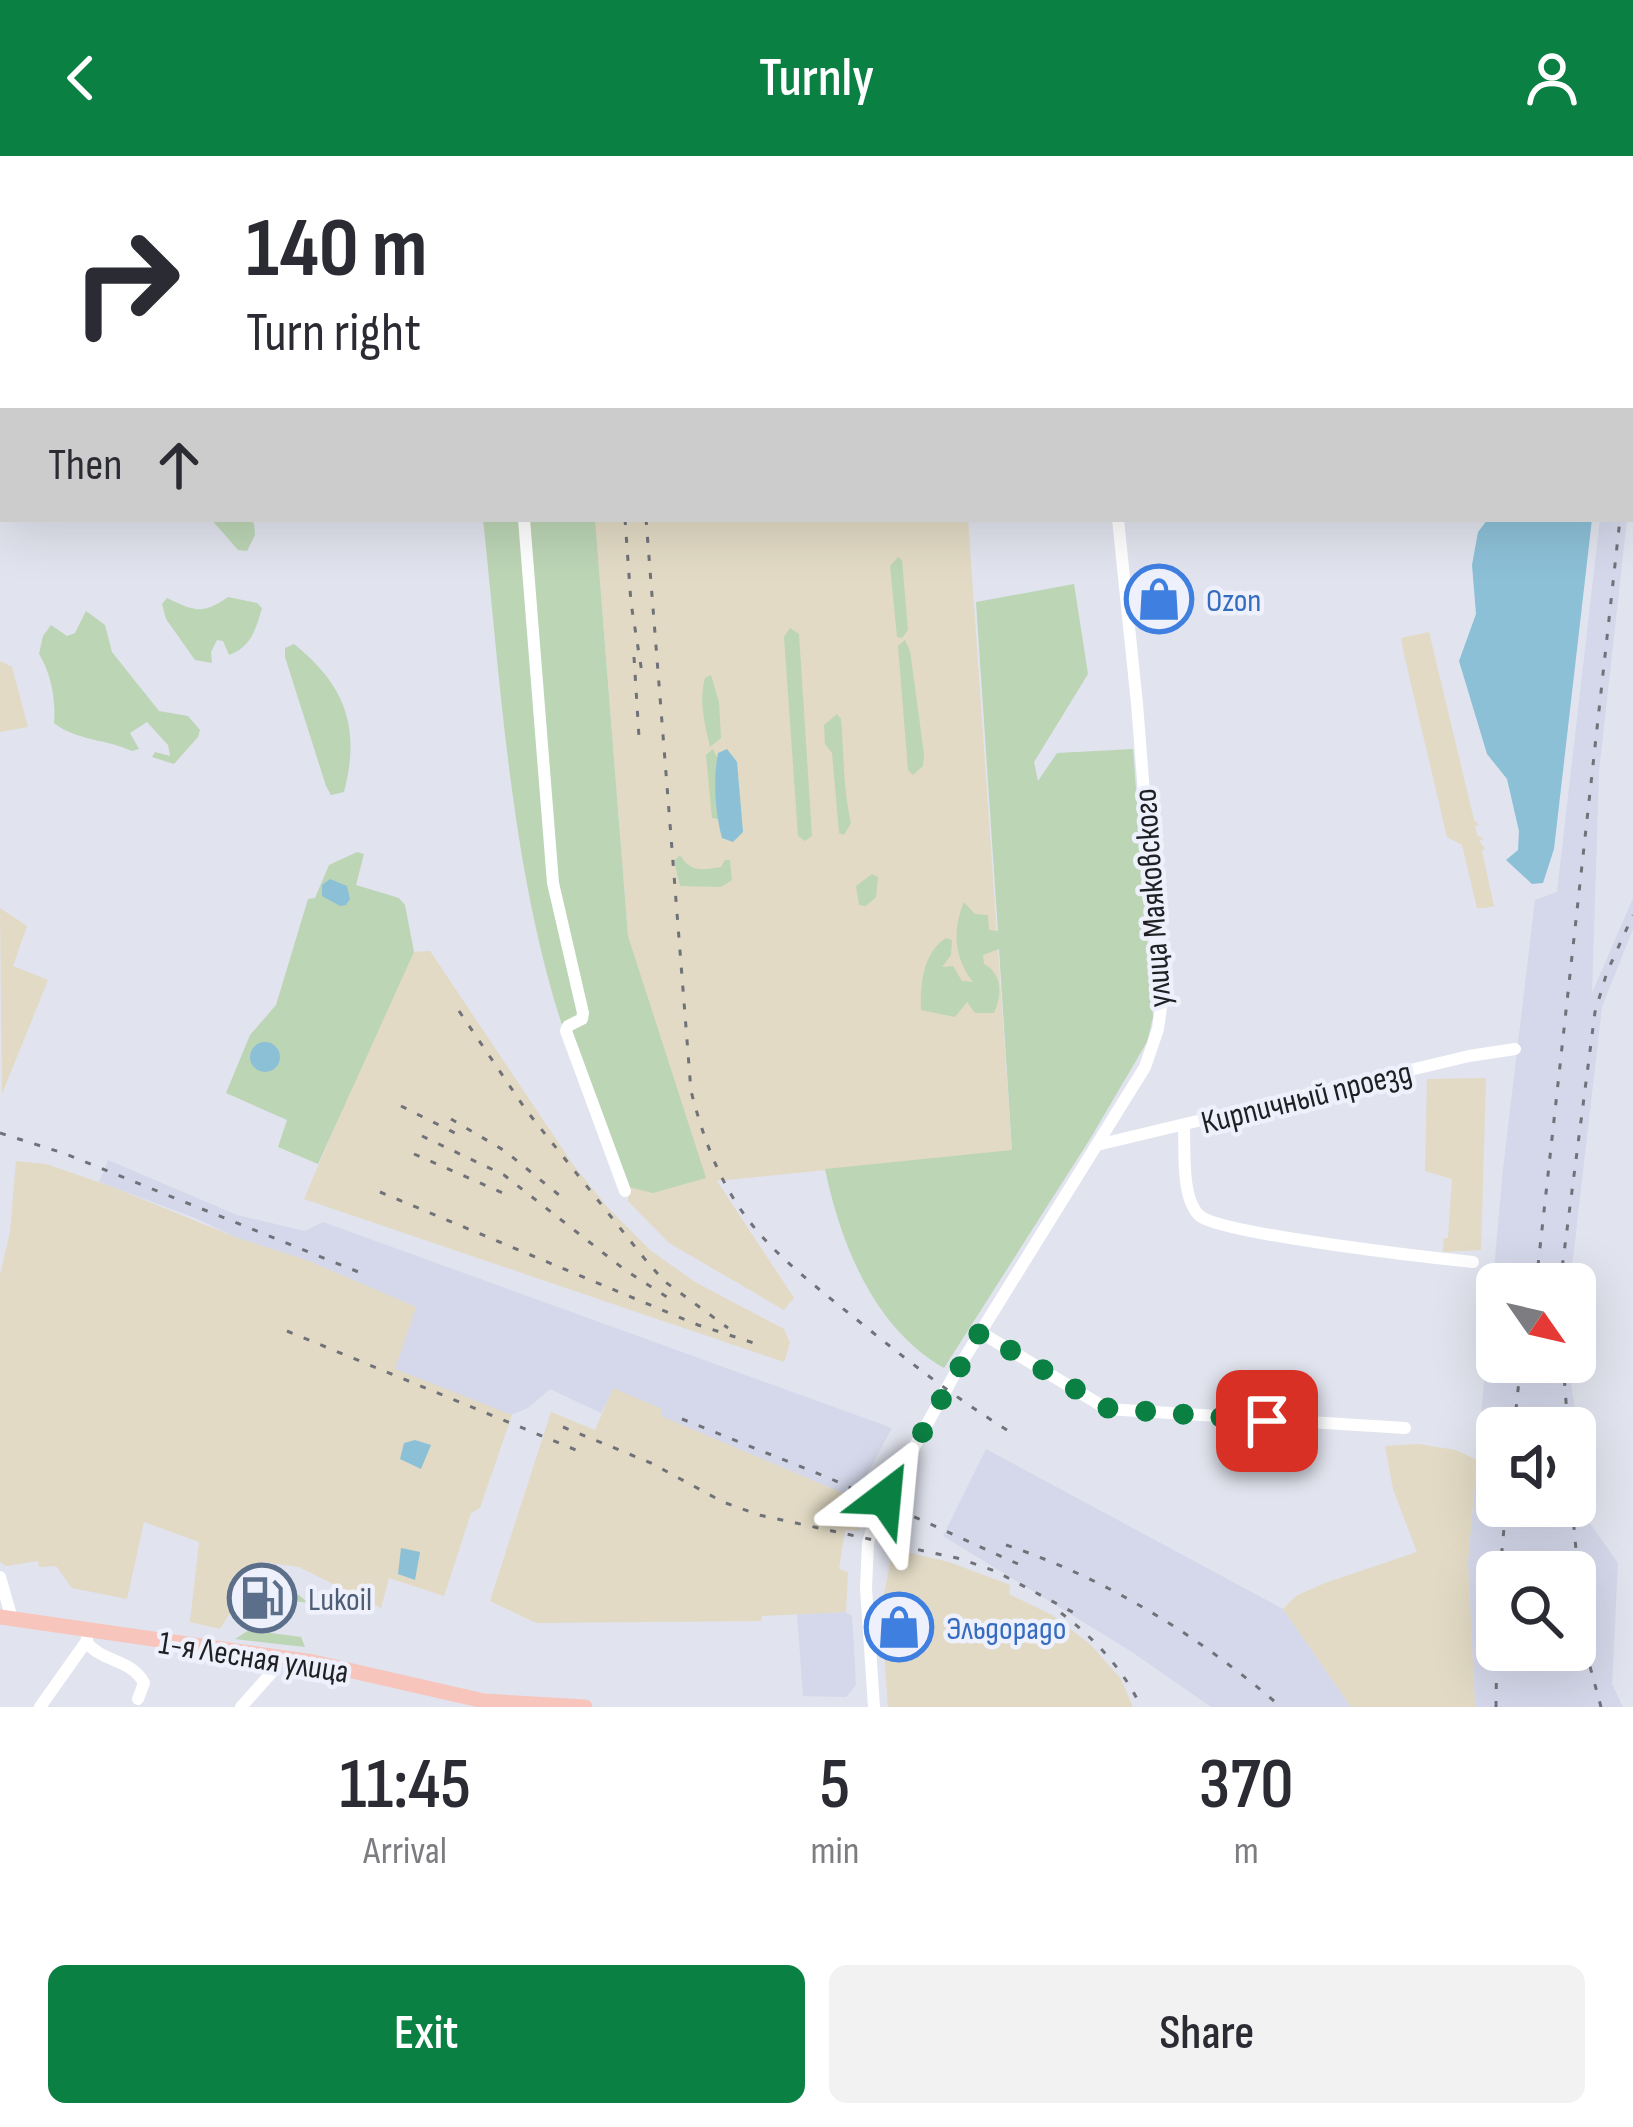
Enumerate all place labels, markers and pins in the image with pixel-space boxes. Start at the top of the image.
shop icon: Ozon [1124,564,1194,634]
place label: Ozon [1206,581,1261,621]
pin [1216,1370,1318,1472]
fuel station icon: Lukoil [227,1563,297,1633]
place label: Lukoil [308,1580,372,1620]
shop icon: Эльдорадо [864,1592,934,1662]
place label: Эльдорадо [946,1609,1066,1649]

